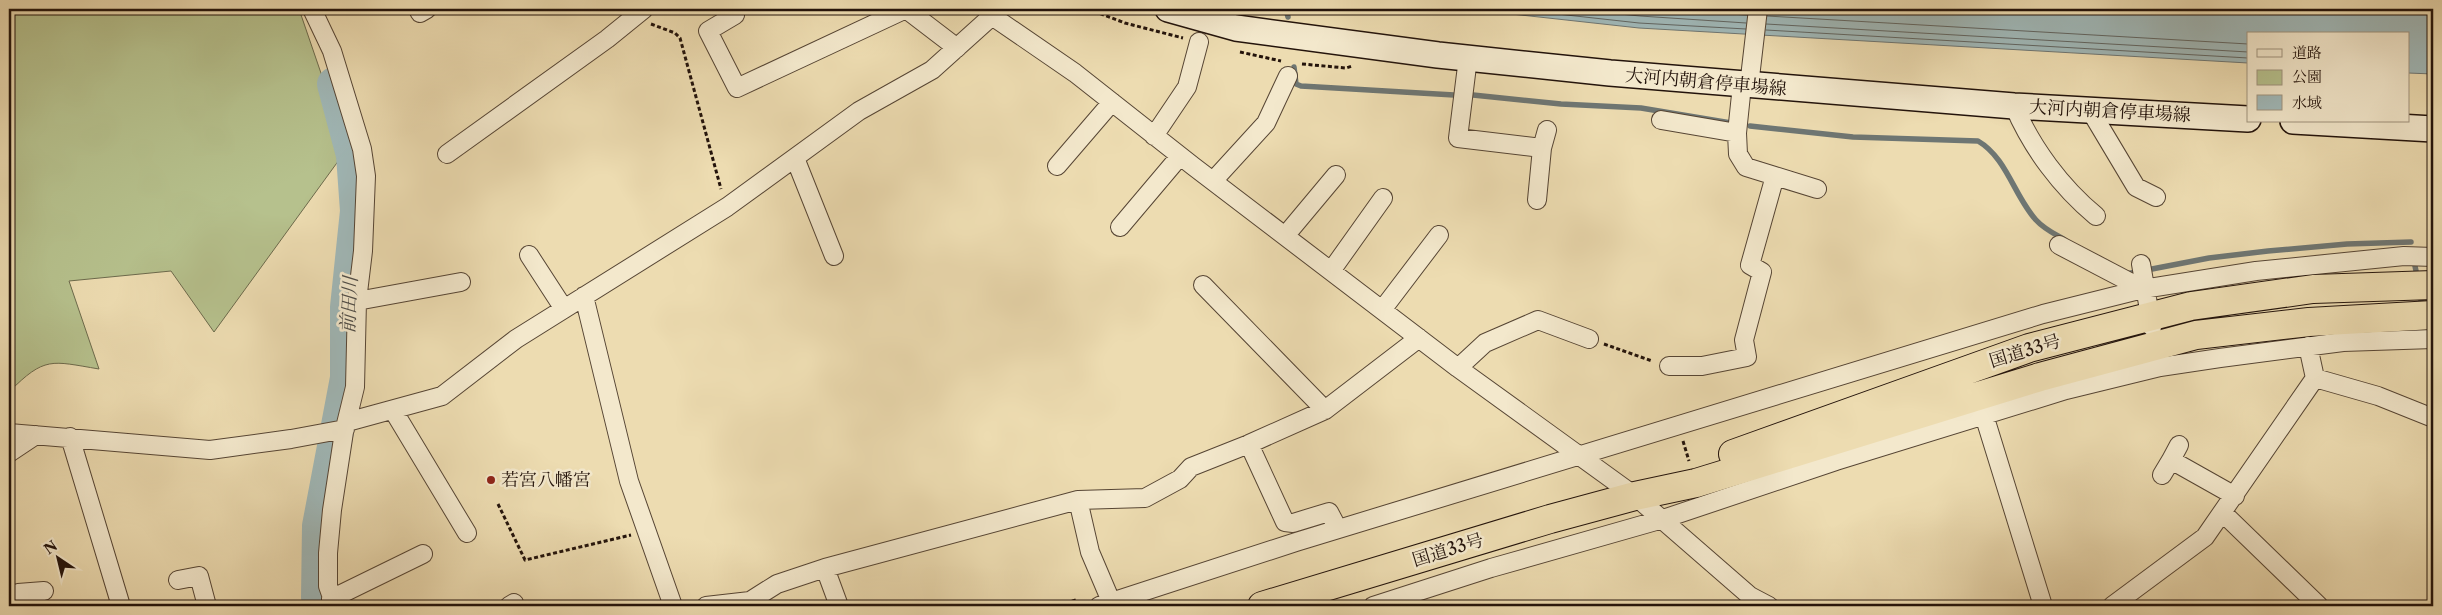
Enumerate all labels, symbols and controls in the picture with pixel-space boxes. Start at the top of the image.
legend [2247,32,2410,122]
text: 道路 [2292,43,2322,62]
street label: 大河内朝倉停車場線 [1624,64,1788,100]
text: 公園 [2292,67,2322,86]
text: 水域 [2292,93,2322,112]
street label: 大河内朝倉停車場線 [2029,96,2191,126]
water label: 前田川 [336,274,362,334]
street label: 国道33号 [1986,330,2064,372]
place label: 若宮八幡宮 [501,469,591,491]
marker: 若宮八幡宮 [485,474,497,486]
street label: 国道33号 [1409,529,1487,571]
north arrow [32,532,82,582]
text: N [40,536,61,558]

